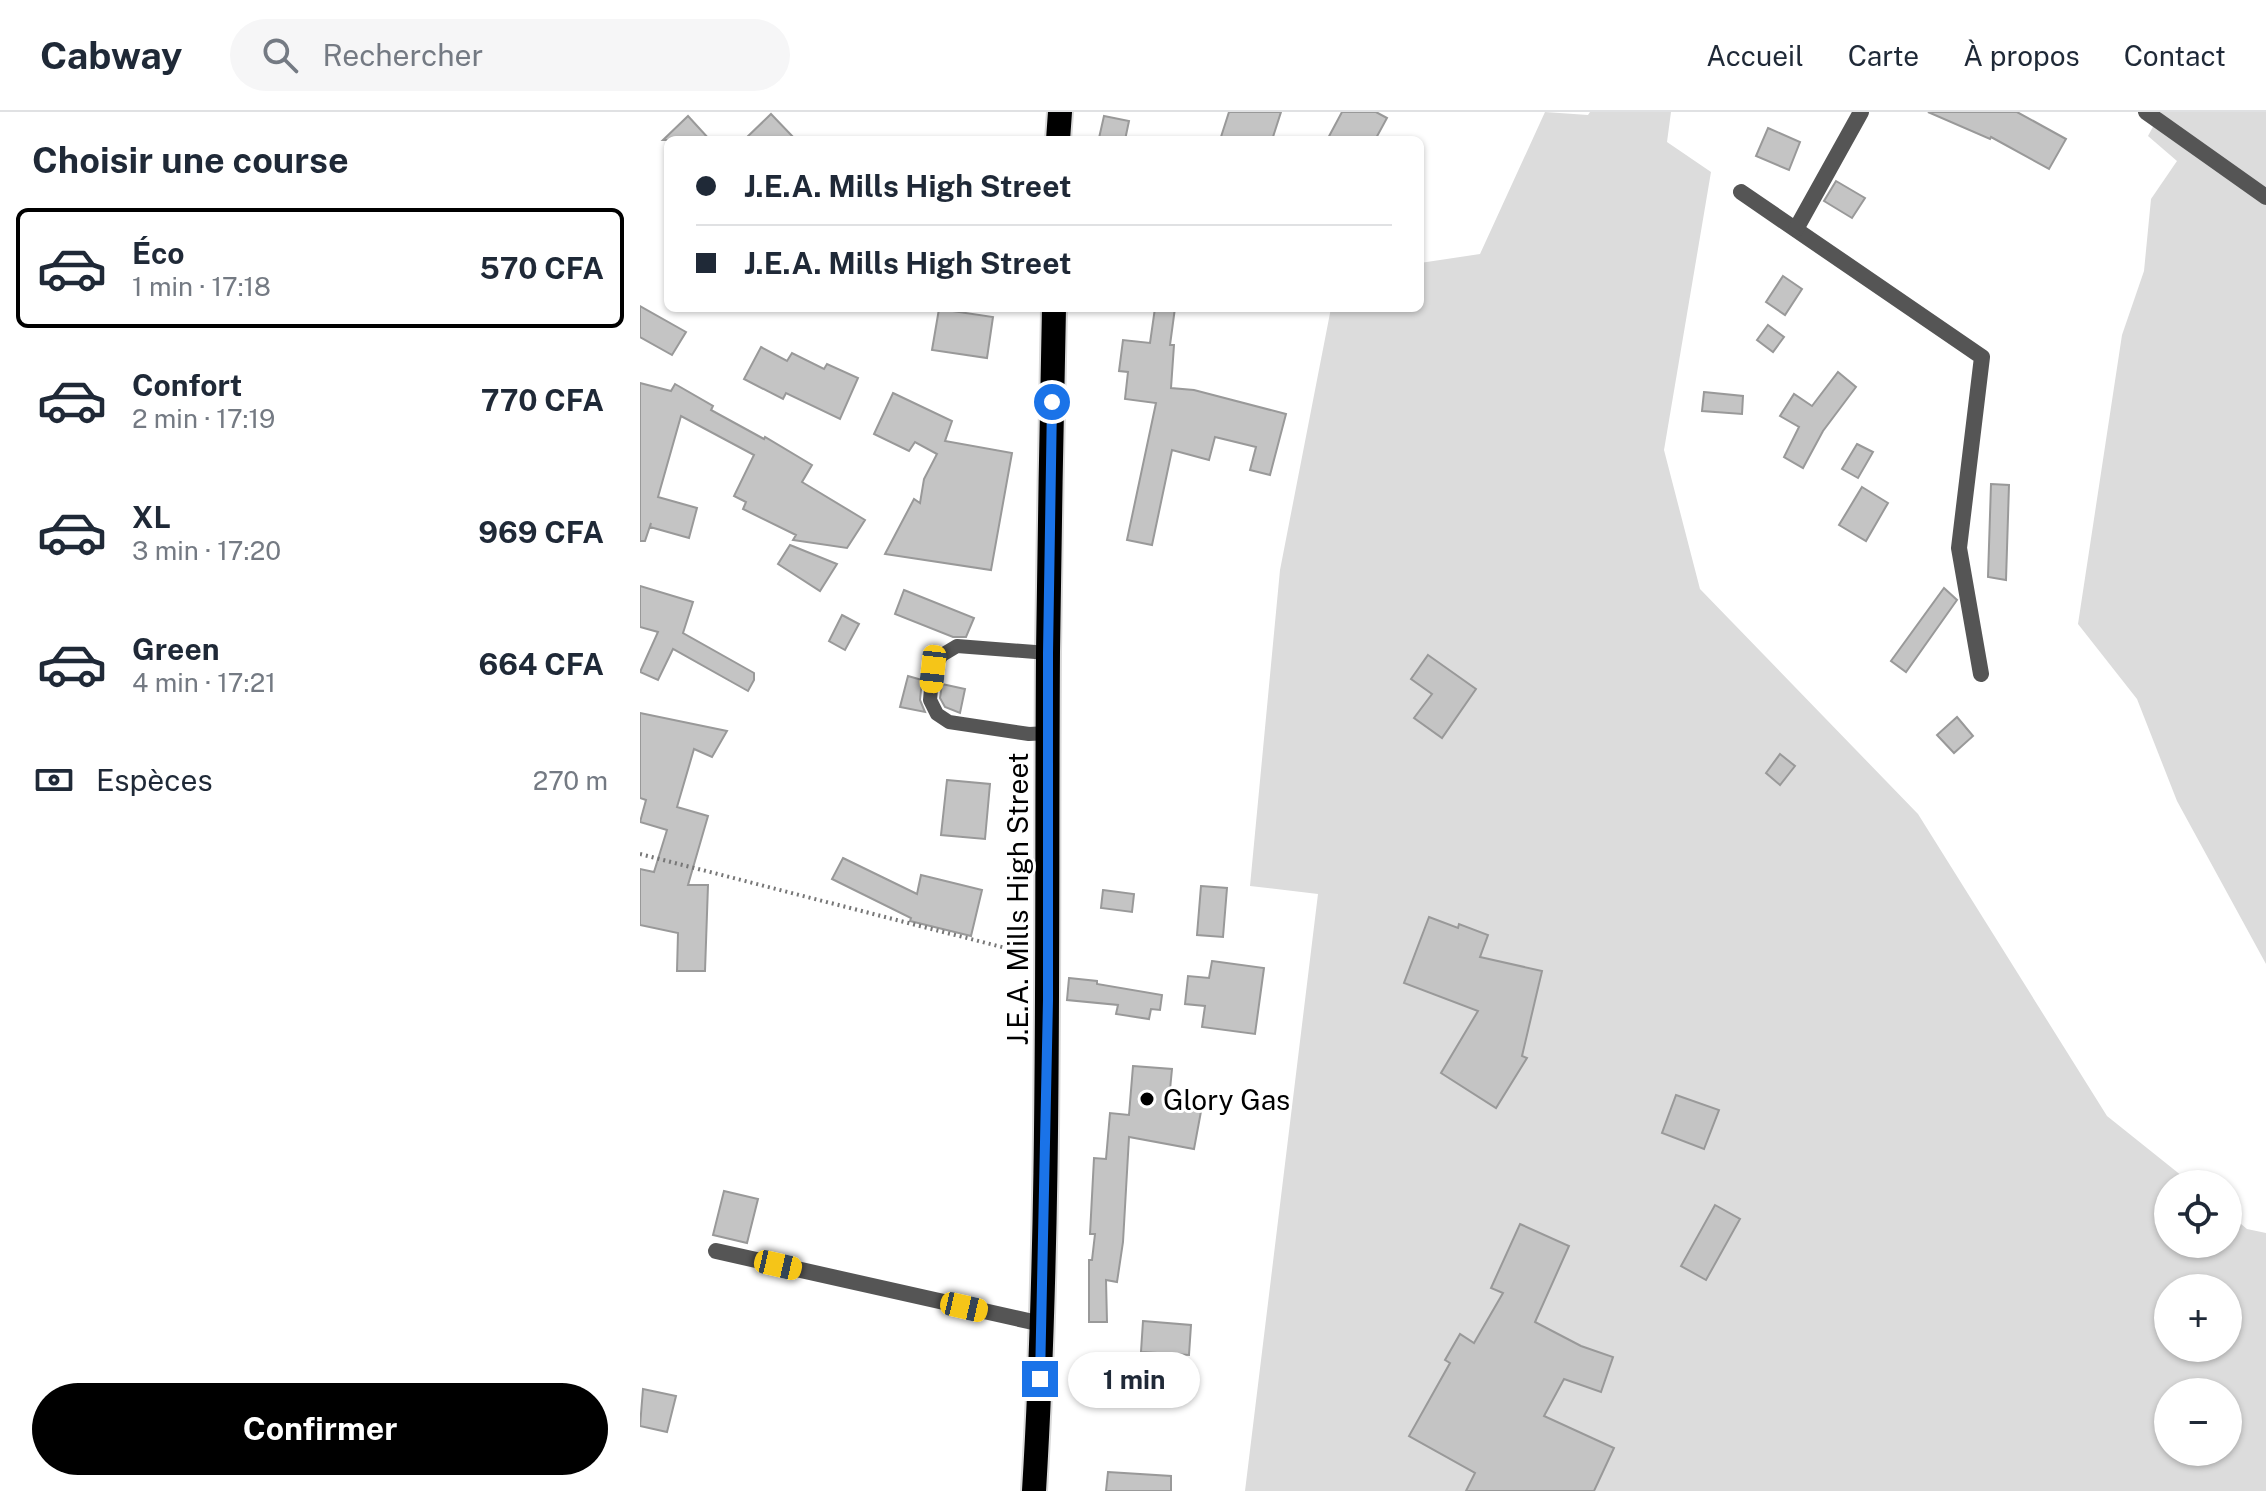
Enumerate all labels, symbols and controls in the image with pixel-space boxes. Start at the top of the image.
search box [230,19,790,91]
text: Cabway [40,33,182,78]
icon: search [258,33,302,77]
text: Rechercher [322,37,483,73]
text: Accueil [1706,39,1804,72]
text: Carte [1848,39,1919,72]
text: À propos [1963,39,2080,72]
text: Contact [2124,39,2226,72]
text: Choisir une course [32,139,349,181]
text: J.E.A. Mills High Street [744,168,1071,204]
icon: car [36,232,108,304]
text: Éco [132,235,185,271]
text: J.E.A. Mills High Street [744,245,1071,281]
text: 570 CFA [479,250,604,286]
text: 1 min · 17:18 [132,271,271,302]
icon: car [36,364,108,436]
text: Confort [132,367,242,403]
text: 770 CFA [481,382,604,418]
route start [1034,384,1070,420]
text: 2 min · 17:19 [132,403,275,434]
icon: car [36,496,108,568]
text: XL [132,499,171,535]
text: 969 CFA [478,514,604,550]
text: 3 min · 17:20 [132,535,281,566]
icon: car [36,628,108,700]
text: Green [132,631,219,667]
car [919,644,947,694]
text: 664 CFA [478,646,604,682]
text: 4 min · 17:21 [132,667,276,698]
street label: J.E.A. Mills High Street [1001,752,1034,1046]
icon: cash [32,758,76,802]
text: Espèces [96,762,213,798]
text: 270 m [533,765,608,796]
place label: Glory Gas [1163,1083,1290,1116]
marker: Glory Gas [1138,1090,1156,1108]
map controls [2154,1170,2242,1466]
button: locate [2154,1170,2242,1258]
car [752,1248,804,1282]
button: + [2154,1274,2242,1362]
car [938,1290,990,1324]
callout: 1 min [1068,1351,1200,1407]
route end [1022,1361,1058,1397]
text: 1 min [1103,1364,1165,1395]
button: − [2154,1378,2242,1466]
button: Confirmer [32,1383,608,1475]

